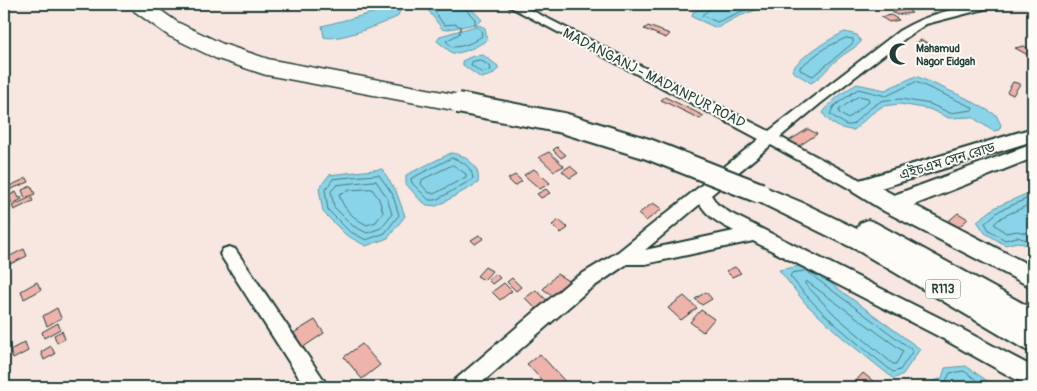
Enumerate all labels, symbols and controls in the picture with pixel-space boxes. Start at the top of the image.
street label: MADANGANJ - MADANPUR ROAD [560,24,748,132]
mosque icon: Mahamud Nagor Eidgah [887,41,913,67]
place label: Mahamud Nagor Eidgah [916,42,975,68]
street label: এইচএম সেন রোড [897,138,998,184]
road number: R113 [926,280,960,298]

